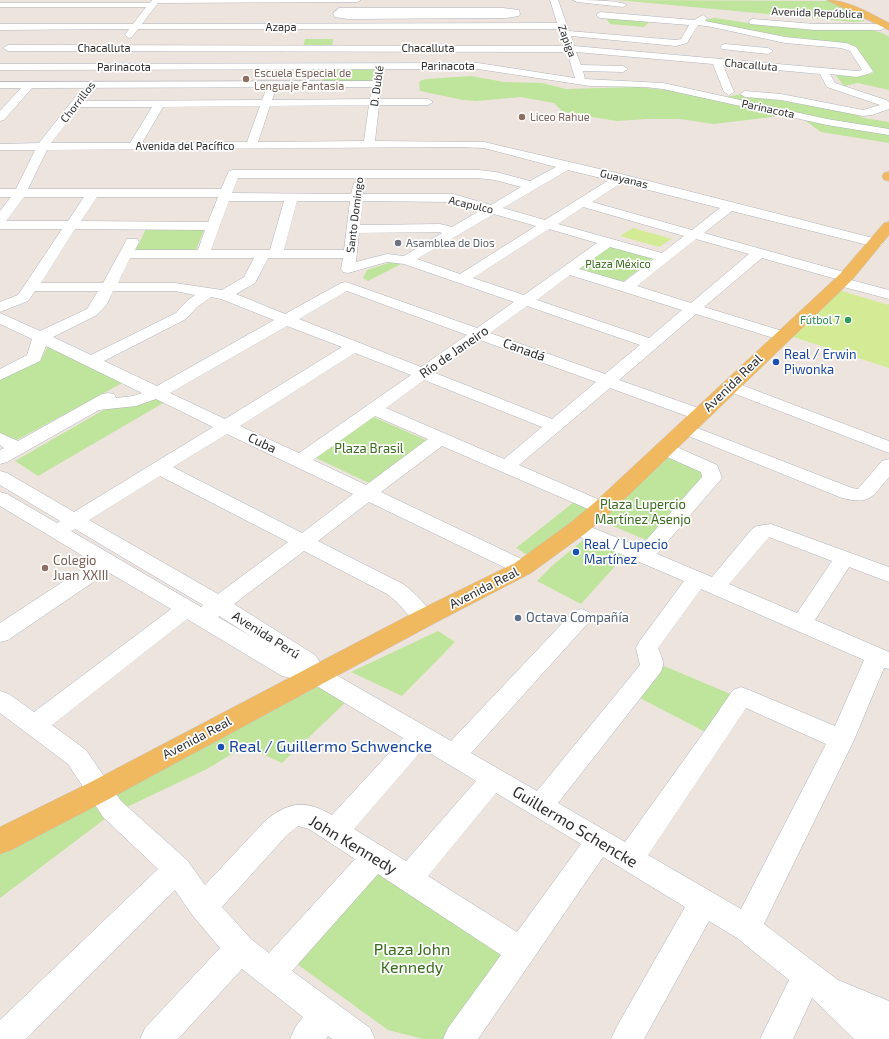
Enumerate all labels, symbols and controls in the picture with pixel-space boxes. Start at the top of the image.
street label: Avenida República [771,5,863,21]
street label: Azapa [266,20,296,34]
street label: Zapiga [555,23,579,59]
street label: Chacalluta [77,41,131,55]
street label: Chacalluta [401,41,455,55]
street label: Chacalluta [724,56,778,74]
street label: Parinacota [421,59,475,73]
street label: Parinacota [97,60,151,74]
street label: D. Dublé [368,65,386,107]
place label: Escuela Especial de Lenguaje Fantasia [254,66,351,92]
marker: Escuela Especial de Lenguaje Fantasia [241,74,251,84]
street label: Chorrillos [58,79,98,125]
street label: Parinacota [740,97,796,121]
place label: Liceo Rahue [530,110,590,124]
marker: Liceo Rahue [517,112,527,122]
street label: Avenida del Pacífico [136,139,234,153]
street label: Guayanas [599,167,649,191]
street label: Santo Domingo [344,176,366,254]
street label: Acapulco [447,193,495,217]
place label: Asamblea de Dios [406,236,495,250]
marker: Asamblea de Dios [393,238,403,248]
park label: Plaza México [585,257,651,271]
place label: Fútbol 7 [800,313,840,327]
marker: Fútbol 7 [843,315,853,325]
street label: Río de Janeiro [417,322,491,382]
street label: Canadá [501,335,547,365]
place label: Real / Erwin Piwonka [784,347,856,378]
street label: Avenida Real [700,351,766,415]
marker: Real / Erwin Piwonka [771,357,781,367]
street label: Cuba [245,430,279,456]
park label: Plaza Brasil [334,441,404,457]
park label: Plaza Lupercio Martínez Asenjo [595,497,691,528]
place label: Real / Lupecio Martínez [584,537,668,568]
marker: Real / Lupecio Martínez [571,547,581,557]
place label: Colegio Juan XXIII [53,553,109,584]
marker: Colegio Juan XXIII [40,563,50,573]
street label: Avenida Real [447,564,521,612]
street label: Avenida Perú [229,608,303,662]
place label: Octava Compañía [526,610,629,626]
marker: Octava Compañía [513,613,523,623]
street label: Avenida Real [160,713,234,763]
place label: Real / Guillermo Schwencke [229,737,432,757]
marker: Real / Guillermo Schwencke [216,742,226,752]
street label: Guillermo Schencke [509,782,641,872]
street label: John Kennedy [305,811,401,879]
park label: Plaza John Kennedy [374,940,450,978]

